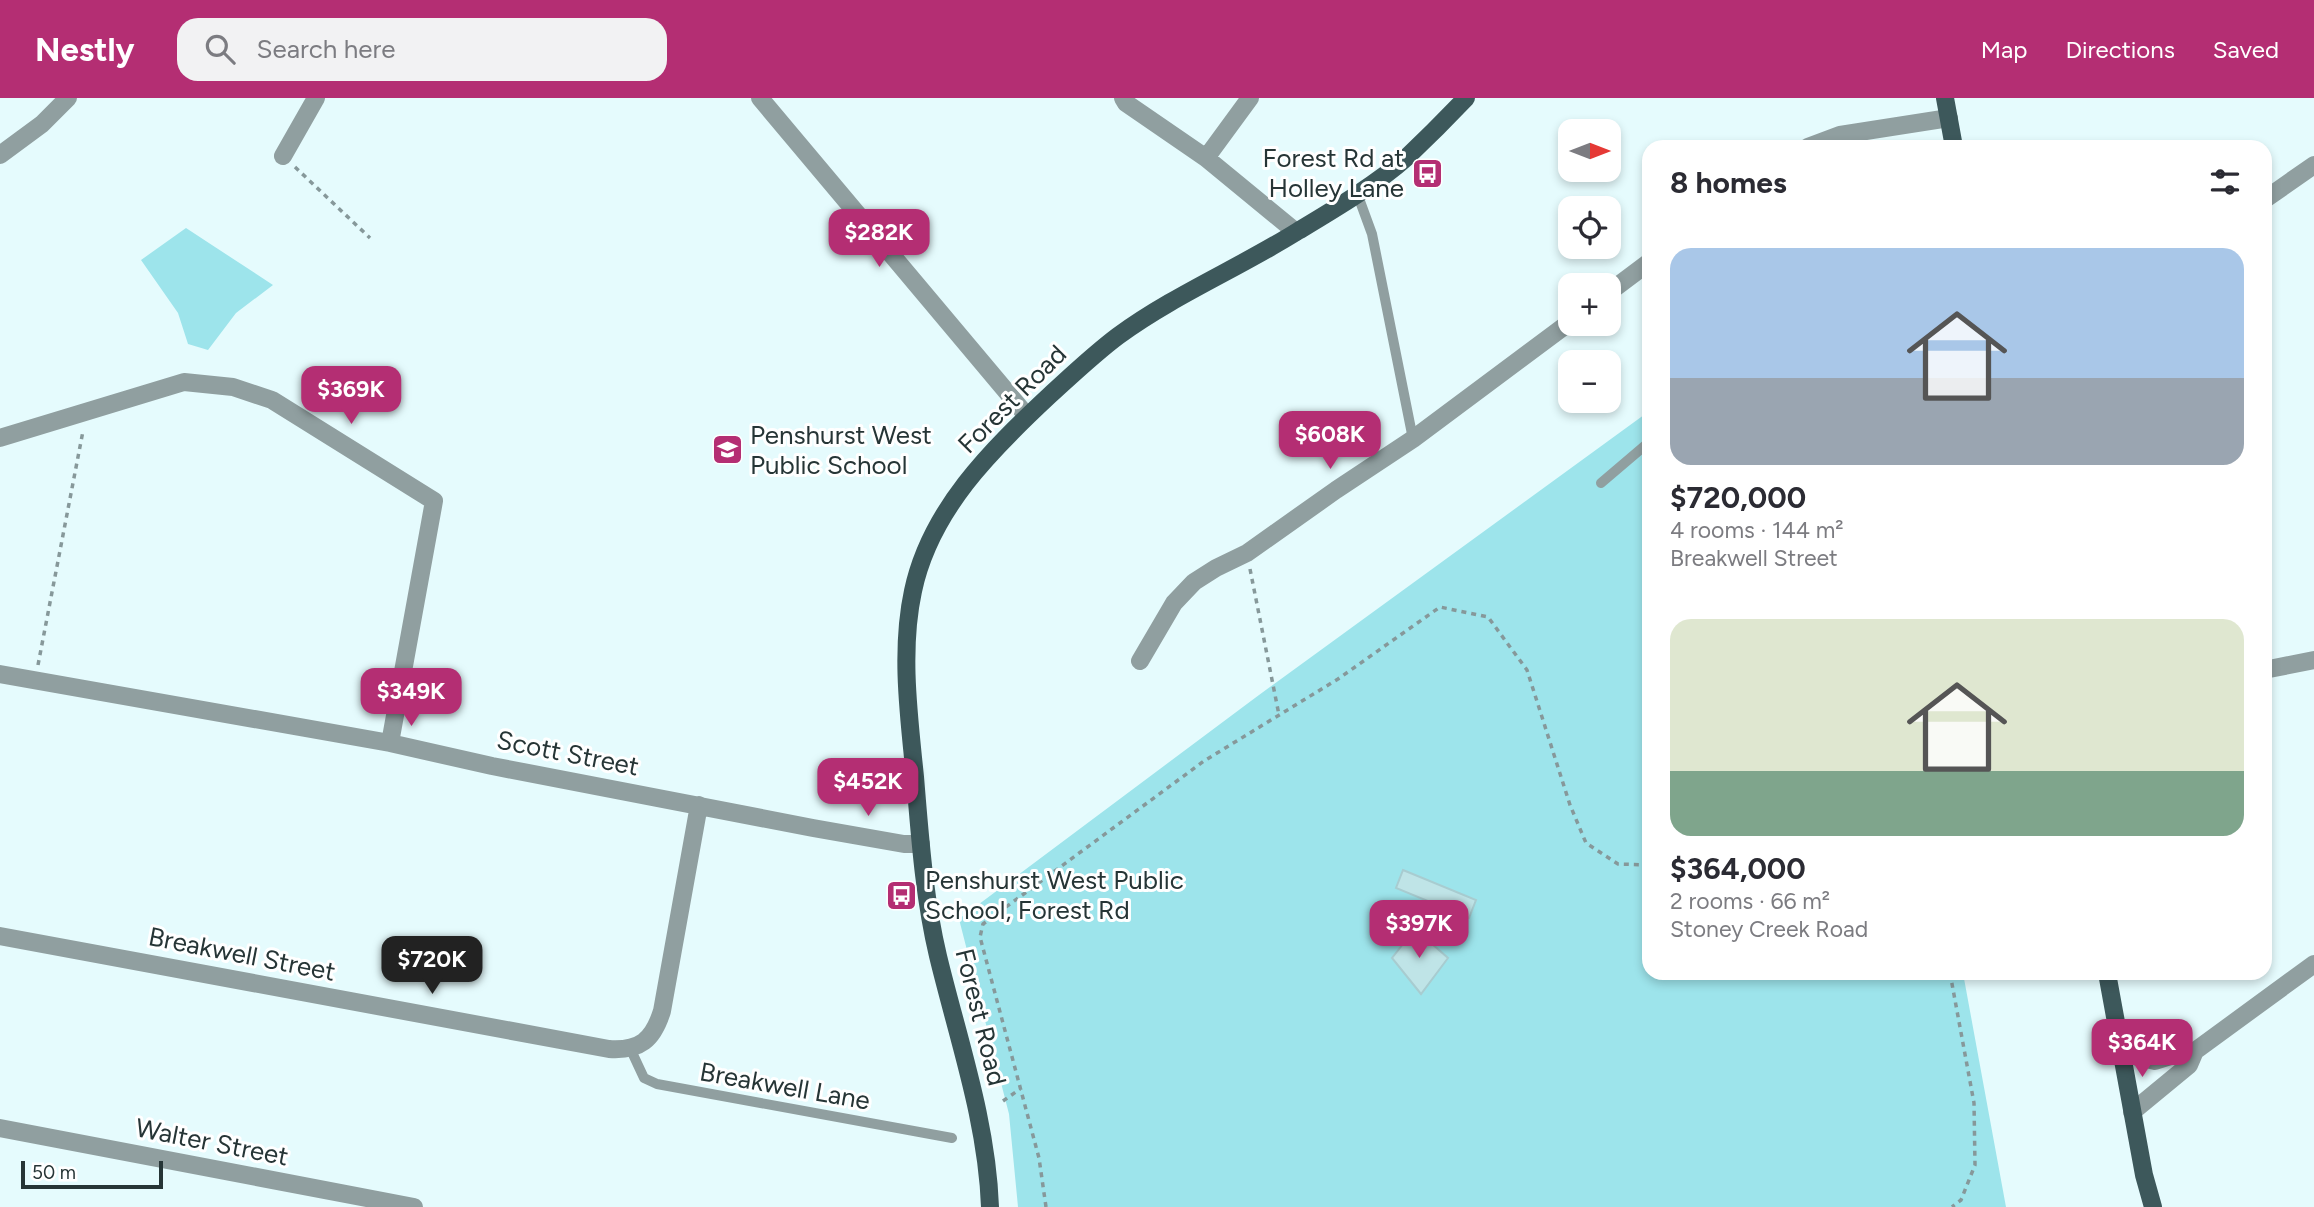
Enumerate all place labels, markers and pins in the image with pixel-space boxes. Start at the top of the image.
place label: Forest Rd at Holley Lane [1263,142,1404,204]
bus stop icon: Forest Rd at Holley Lane [1410,156,1444,190]
pin: $282K [830,209,928,269]
pin: $369K [302,366,400,426]
pin: $608K [1281,412,1379,471]
place label: Penshurst West Public School [750,419,932,481]
school or university icon: Penshurst West Public School [710,433,744,467]
pin: $349K [362,668,460,728]
pin: $452K [819,758,917,818]
place label: Penshurst West Public School, Forest Rd [925,864,1184,926]
bus stop icon: Penshurst West Public School, Forest Rd [885,878,919,912]
pin: $397K [1370,900,1468,960]
pin: $720K [383,936,481,996]
pin: $364K [2093,1020,2191,1079]

